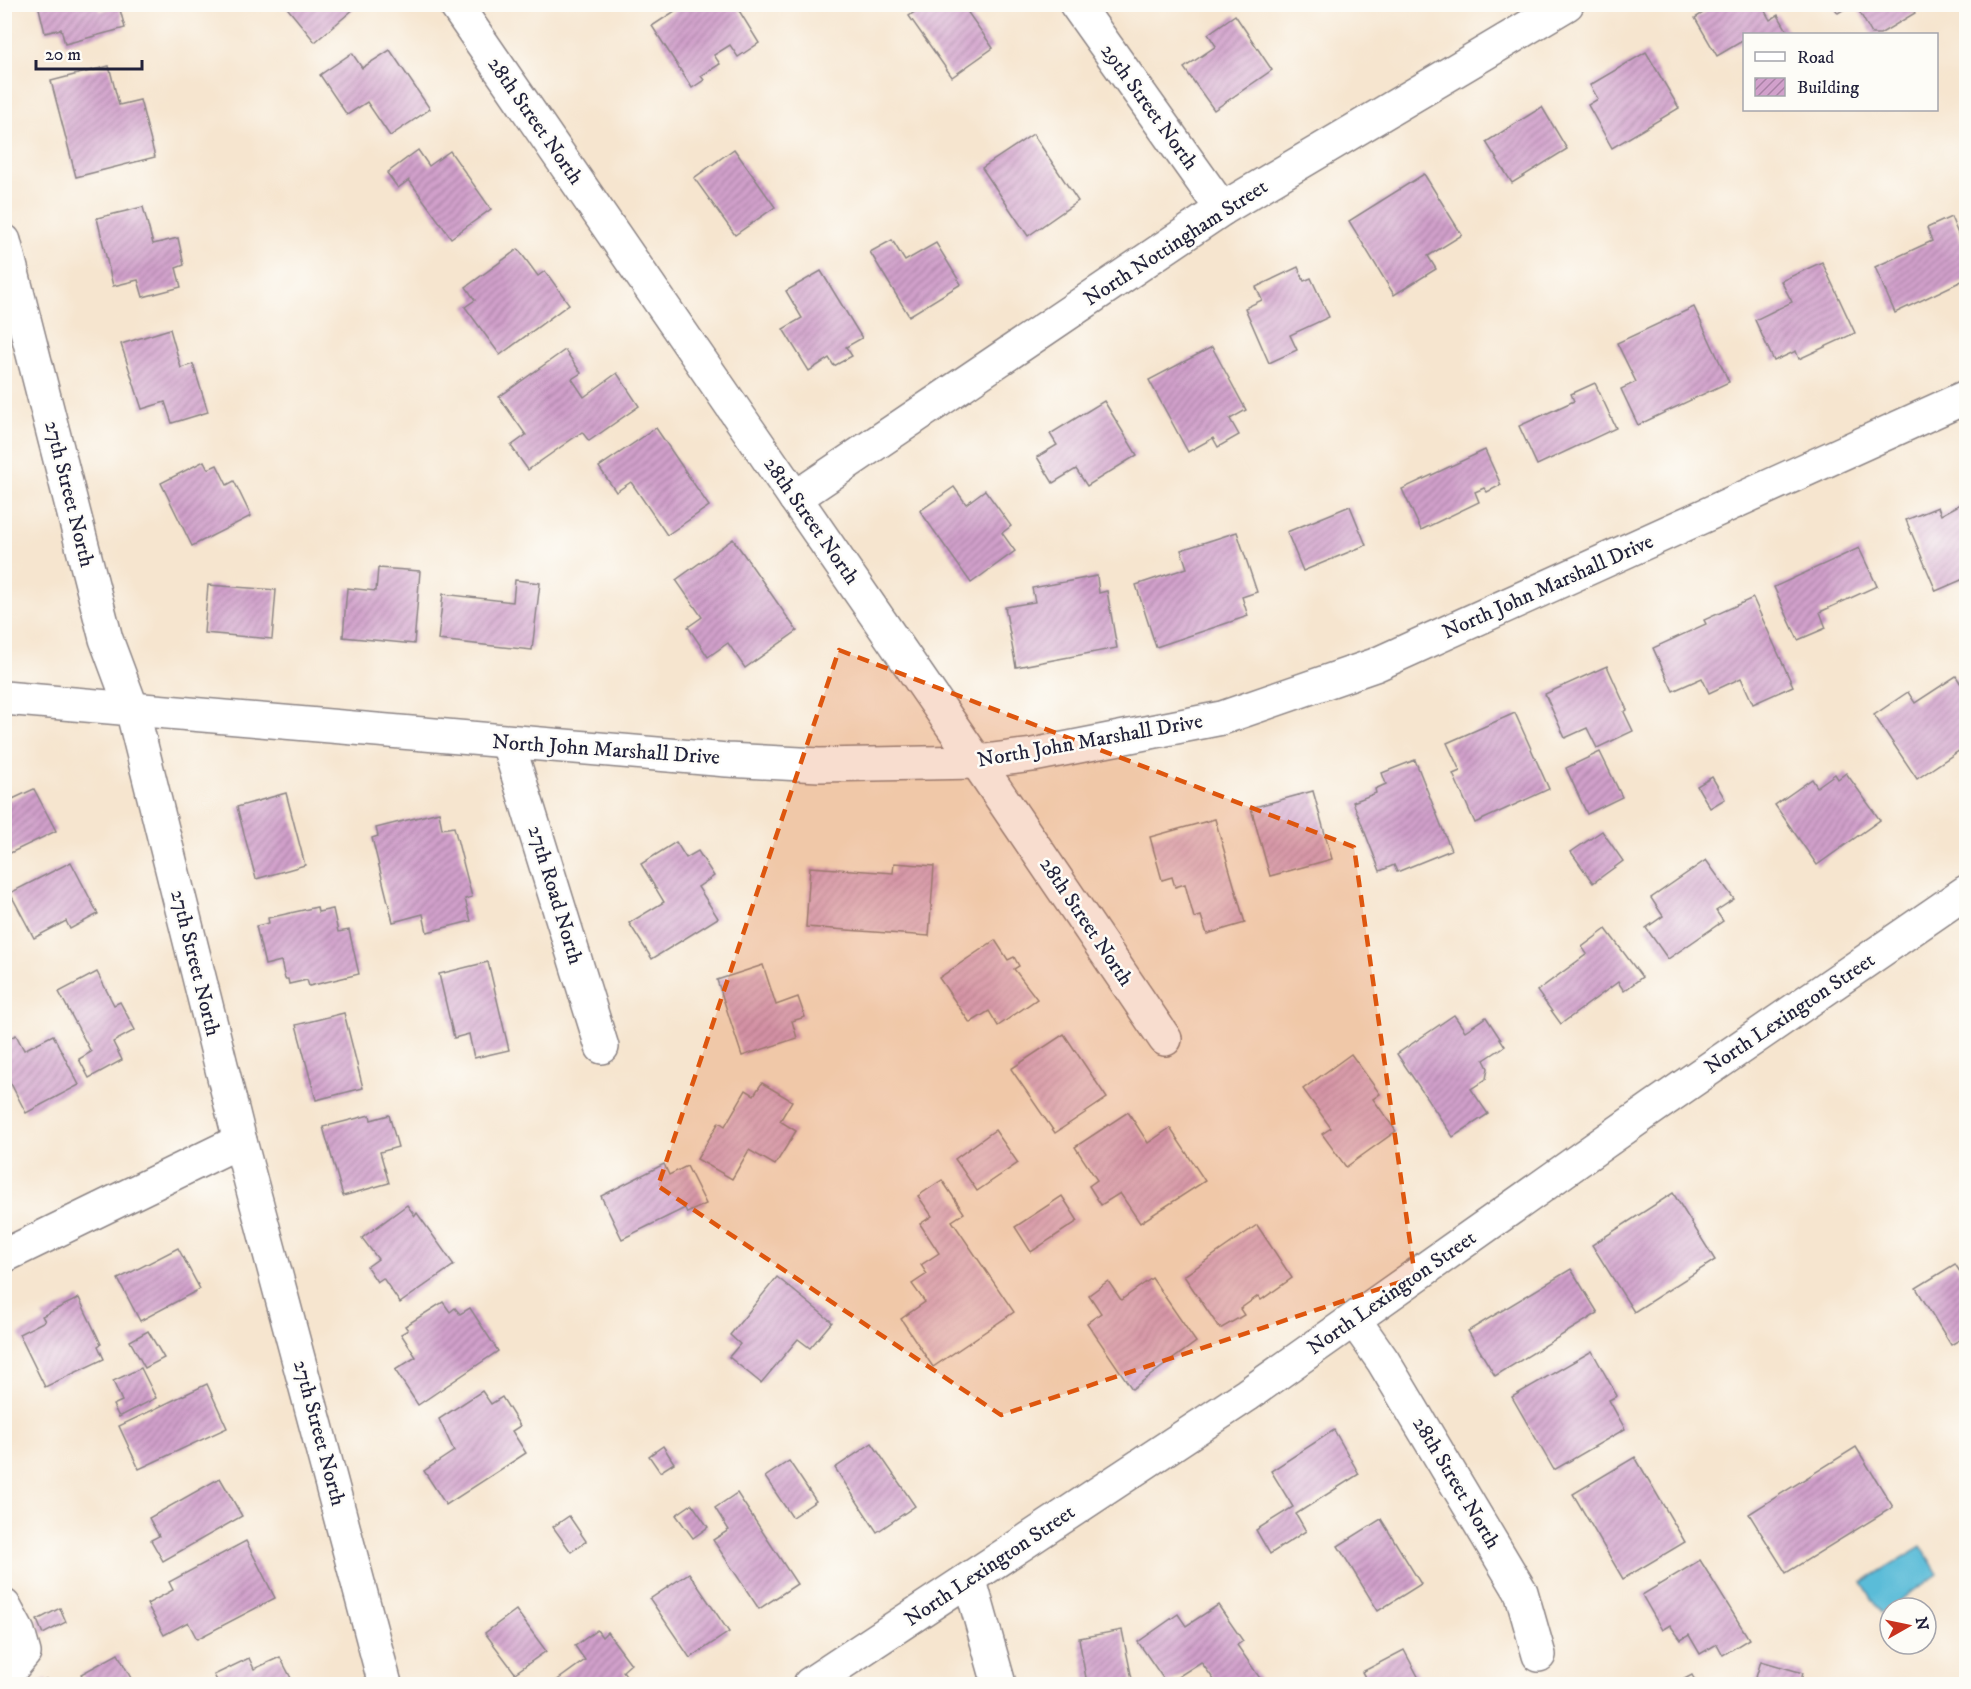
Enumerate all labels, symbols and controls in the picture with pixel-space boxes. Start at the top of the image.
scale bar [36,33,142,71]
legend [1743,33,1938,111]
street label: 29th Street North [1094,39,1204,175]
text: 20 m [45,44,81,66]
text: Road [1797,47,1834,69]
street label: 28th Street North [481,52,589,190]
text: Building [1797,77,1859,99]
street label: North Nottingham Street [1079,174,1273,312]
street label: 27th Street North [38,418,100,570]
street label: 28th Street North [757,452,865,590]
street label: North John Marshall Drive [1438,529,1658,645]
street label: North John Marshall Drive [975,708,1205,774]
street label: North John Marshall Drive [491,729,721,771]
street label: 27th Road North [522,823,588,967]
street label: 28th Street North [1033,853,1139,991]
street label: 27th Street North [164,887,226,1039]
street label: North Lexington Street [1700,947,1880,1081]
street label: North Lexington Street [1303,1225,1482,1361]
street label: 27th Street North [287,1357,351,1509]
street label: 28th Street North [1406,1412,1506,1554]
street label: North Lexington Street [900,1499,1080,1633]
north arrow [1878,1596,1938,1656]
text: N [1911,1616,1933,1632]

